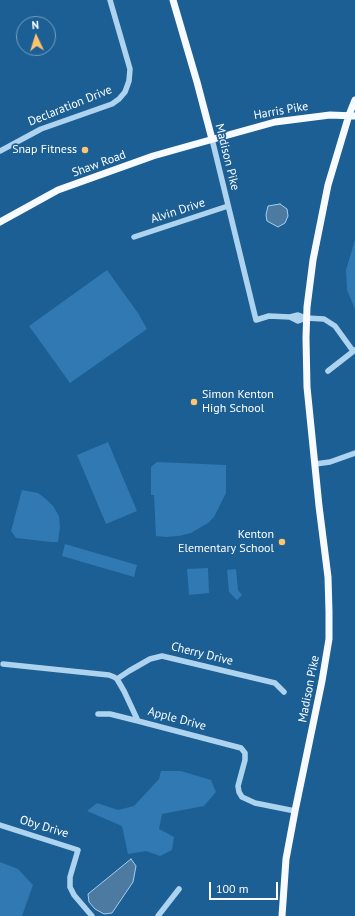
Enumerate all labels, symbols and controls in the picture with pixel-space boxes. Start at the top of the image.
north arrow [16,16,56,56]
text: N [31,18,39,32]
street label: Declaration Drive [26,83,114,129]
street label: Harris Pike [253,99,309,123]
street label: Madison Pike [212,122,242,192]
place label: Snap Fitness [12,143,77,157]
marker: Snap Fitness [80,145,90,155]
street label: Shaw Road [70,148,128,180]
street label: Alvin Drive [149,195,207,227]
place label: Simon Kenton High School [202,388,274,416]
marker: Simon Kenton High School [189,397,199,407]
place label: Kenton Elementary School [178,528,274,556]
marker: Kenton Elementary School [277,537,287,547]
street label: Cherry Drive [170,639,234,669]
street label: Madison Pike [295,654,323,724]
street label: Apple Drive [146,704,208,734]
street label: Oby Drive [18,813,70,841]
scale bar [211,874,280,900]
text: 100 m [216,881,249,896]

